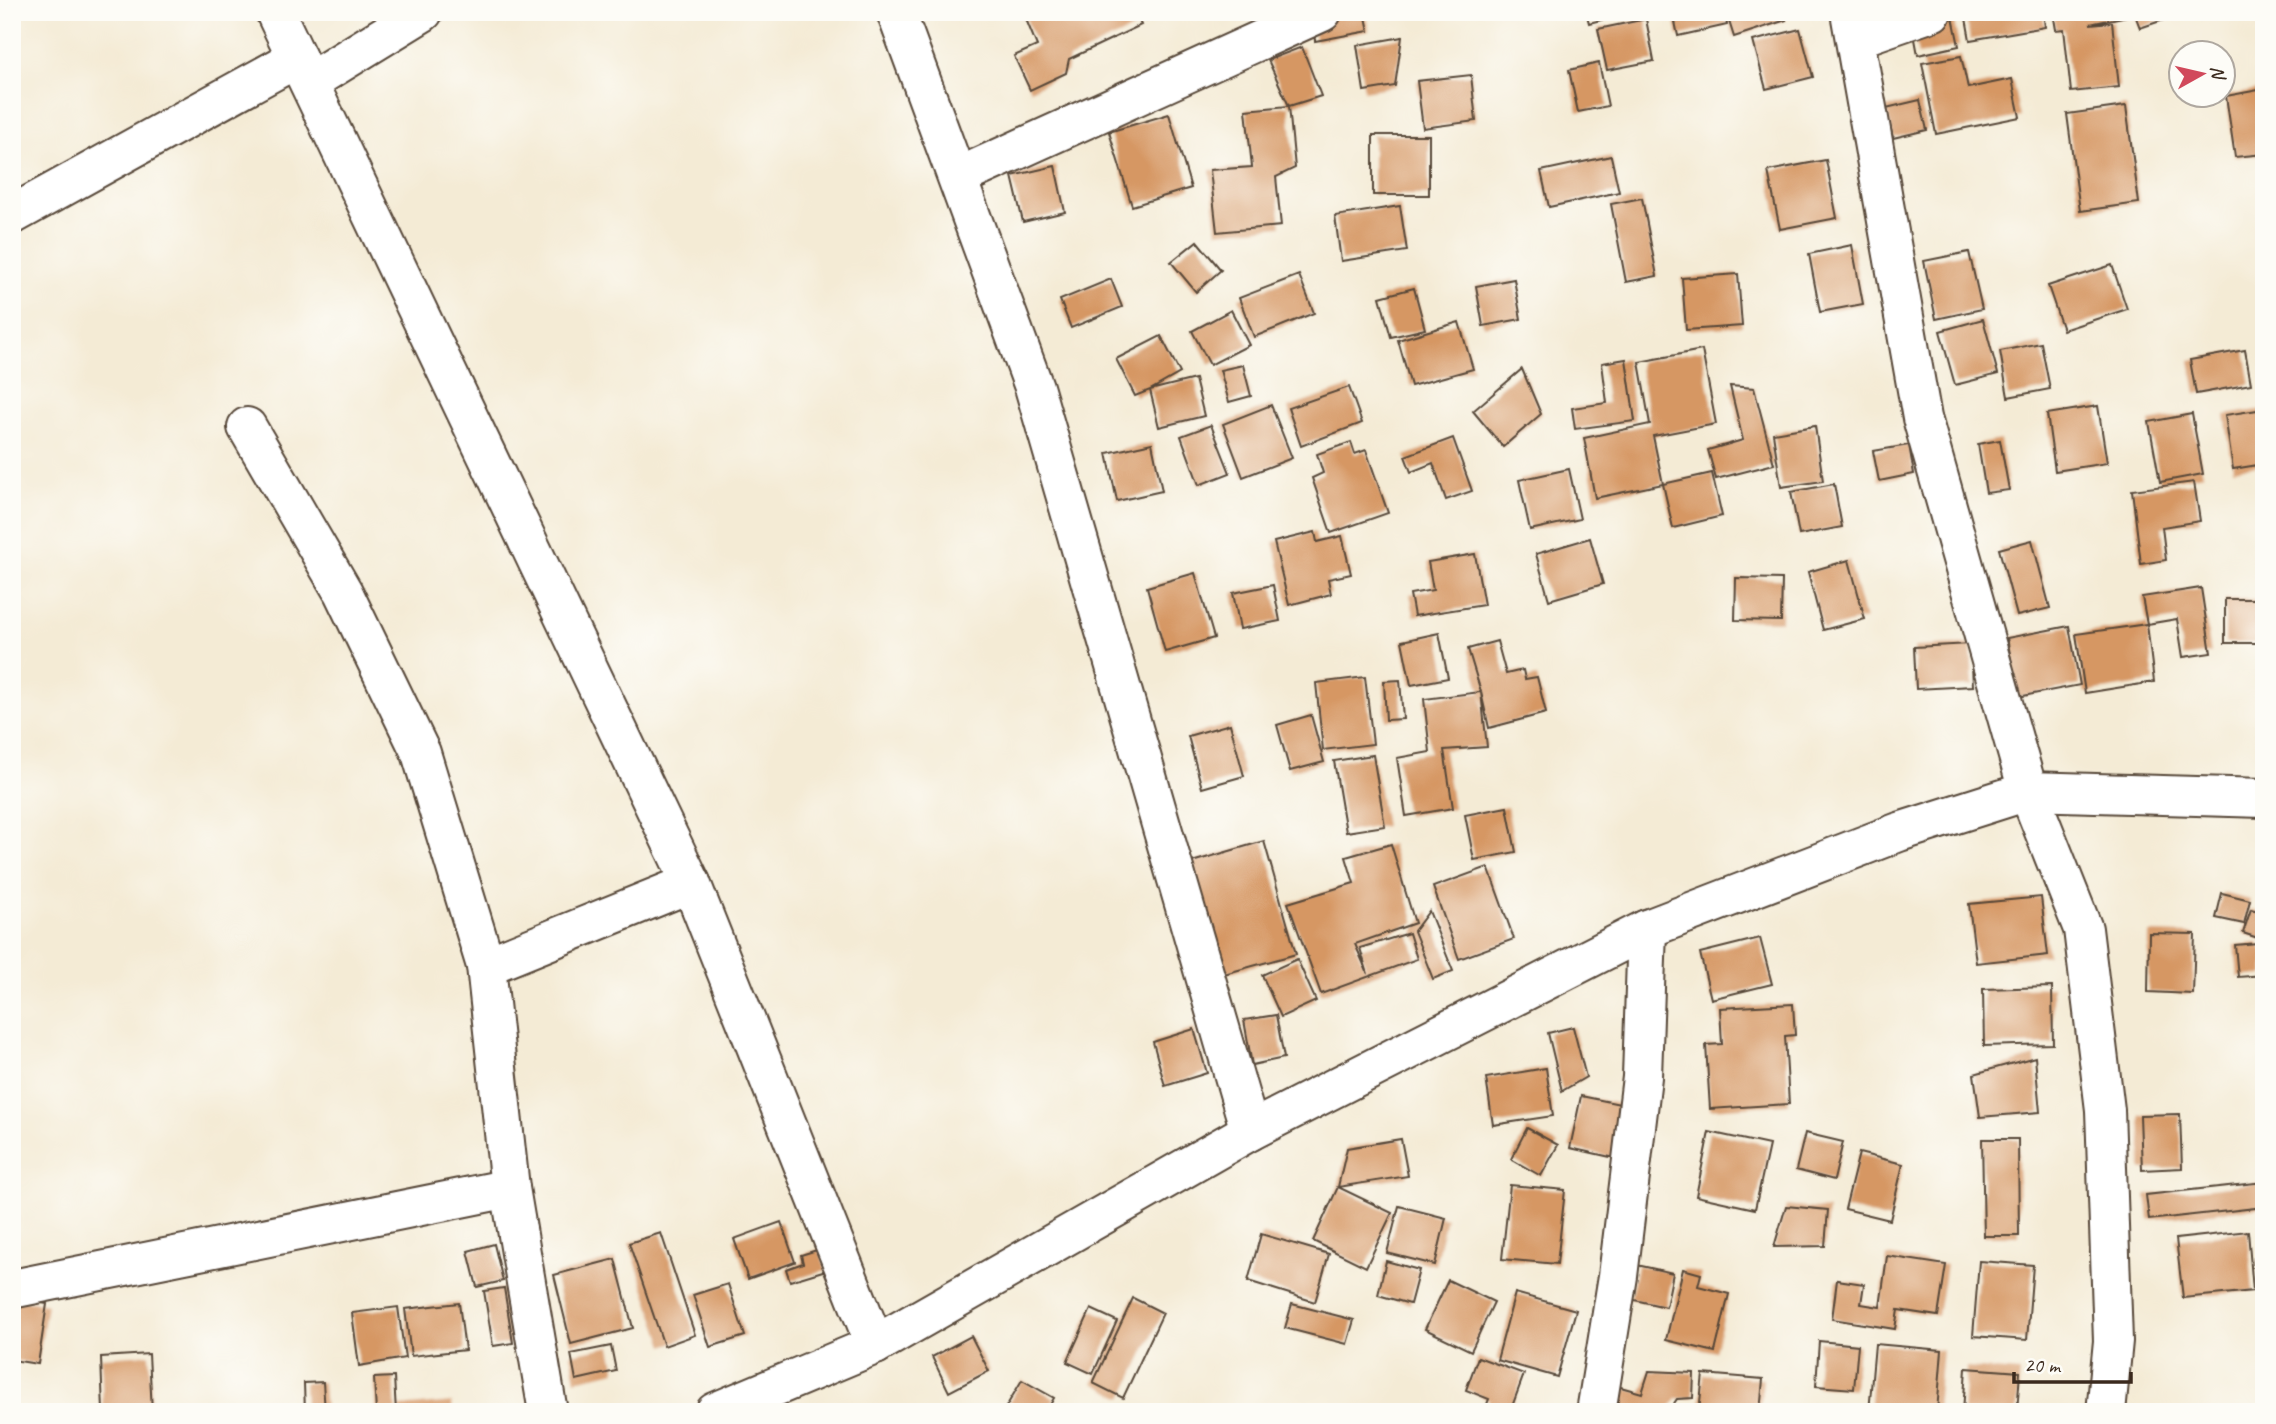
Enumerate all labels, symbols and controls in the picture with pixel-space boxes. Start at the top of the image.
north arrow [2168,38,2238,108]
text: N [2205,64,2231,82]
scale bar [2014,1340,2131,1384]
text: 20 m [2024,1352,2062,1378]

